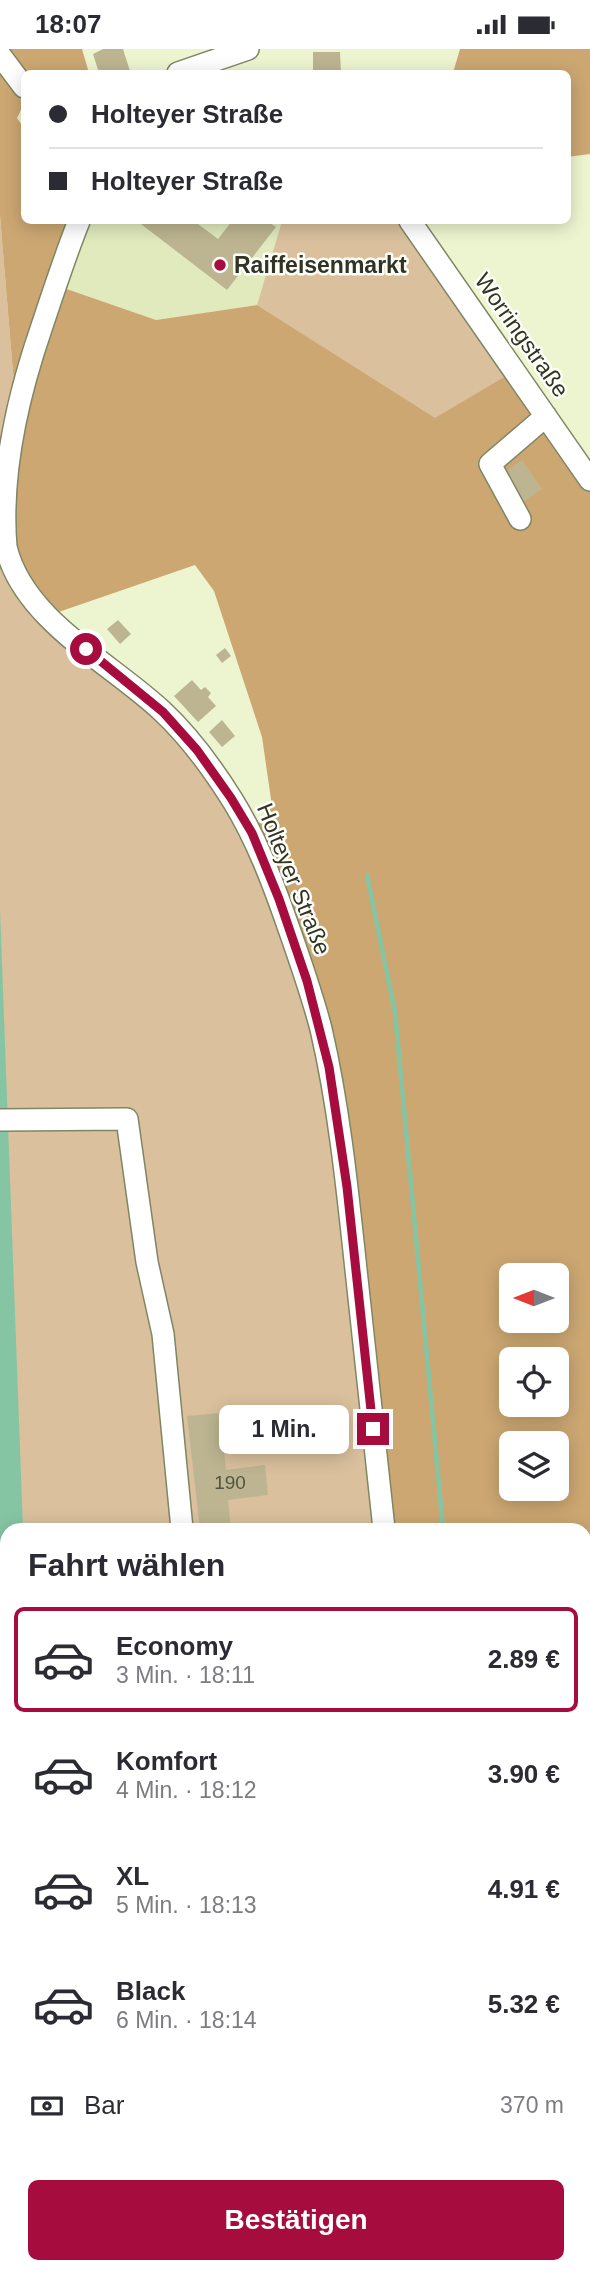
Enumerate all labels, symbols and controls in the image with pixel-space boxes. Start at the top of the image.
text: 18:07 [35,9,102,39]
text: Holteyer Straße [91,99,283,129]
text: Holteyer Straße [91,166,283,196]
place label: Raiffeisenmarkt [234,252,407,278]
marker: Raiffeisenmarkt [212,257,228,273]
street label: Worringstraße [470,268,574,402]
route start [70,633,102,665]
street label: Holteyer Straße [252,799,336,959]
north arrow [499,1263,569,1333]
map controls [499,1263,569,1501]
button: locate [499,1347,569,1417]
callout: 1 Min. [219,1405,348,1453]
route end [357,1413,389,1445]
text: 1 Min. [251,1416,317,1442]
button: layers [499,1431,569,1501]
house number: 190 [214,1472,246,1493]
text: Fahrt wählen [28,1547,225,1583]
icon: car [32,1628,95,1691]
text: Economy [116,1631,233,1661]
text: 2.89 € [488,1644,560,1674]
text: 3 Min. · 18:11 [116,1662,255,1688]
icon: car [32,1743,95,1806]
text: Komfort [116,1746,217,1776]
text: 3.90 € [488,1759,560,1789]
text: 4 Min. · 18:12 [116,1777,257,1803]
icon: car [32,1858,95,1921]
text: XL [116,1861,149,1891]
text: 4.91 € [488,1874,560,1904]
text: 5 Min. · 18:13 [116,1892,257,1918]
icon: car [32,1973,95,2036]
text: Black [116,1976,185,2006]
text: 5.32 € [488,1989,560,2019]
text: 6 Min. · 18:14 [116,2007,257,2033]
icon: cash [28,2087,66,2125]
text: Bar [84,2090,124,2120]
text: 370 m [500,2092,564,2118]
button: Bestätigen [28,2180,564,2260]

